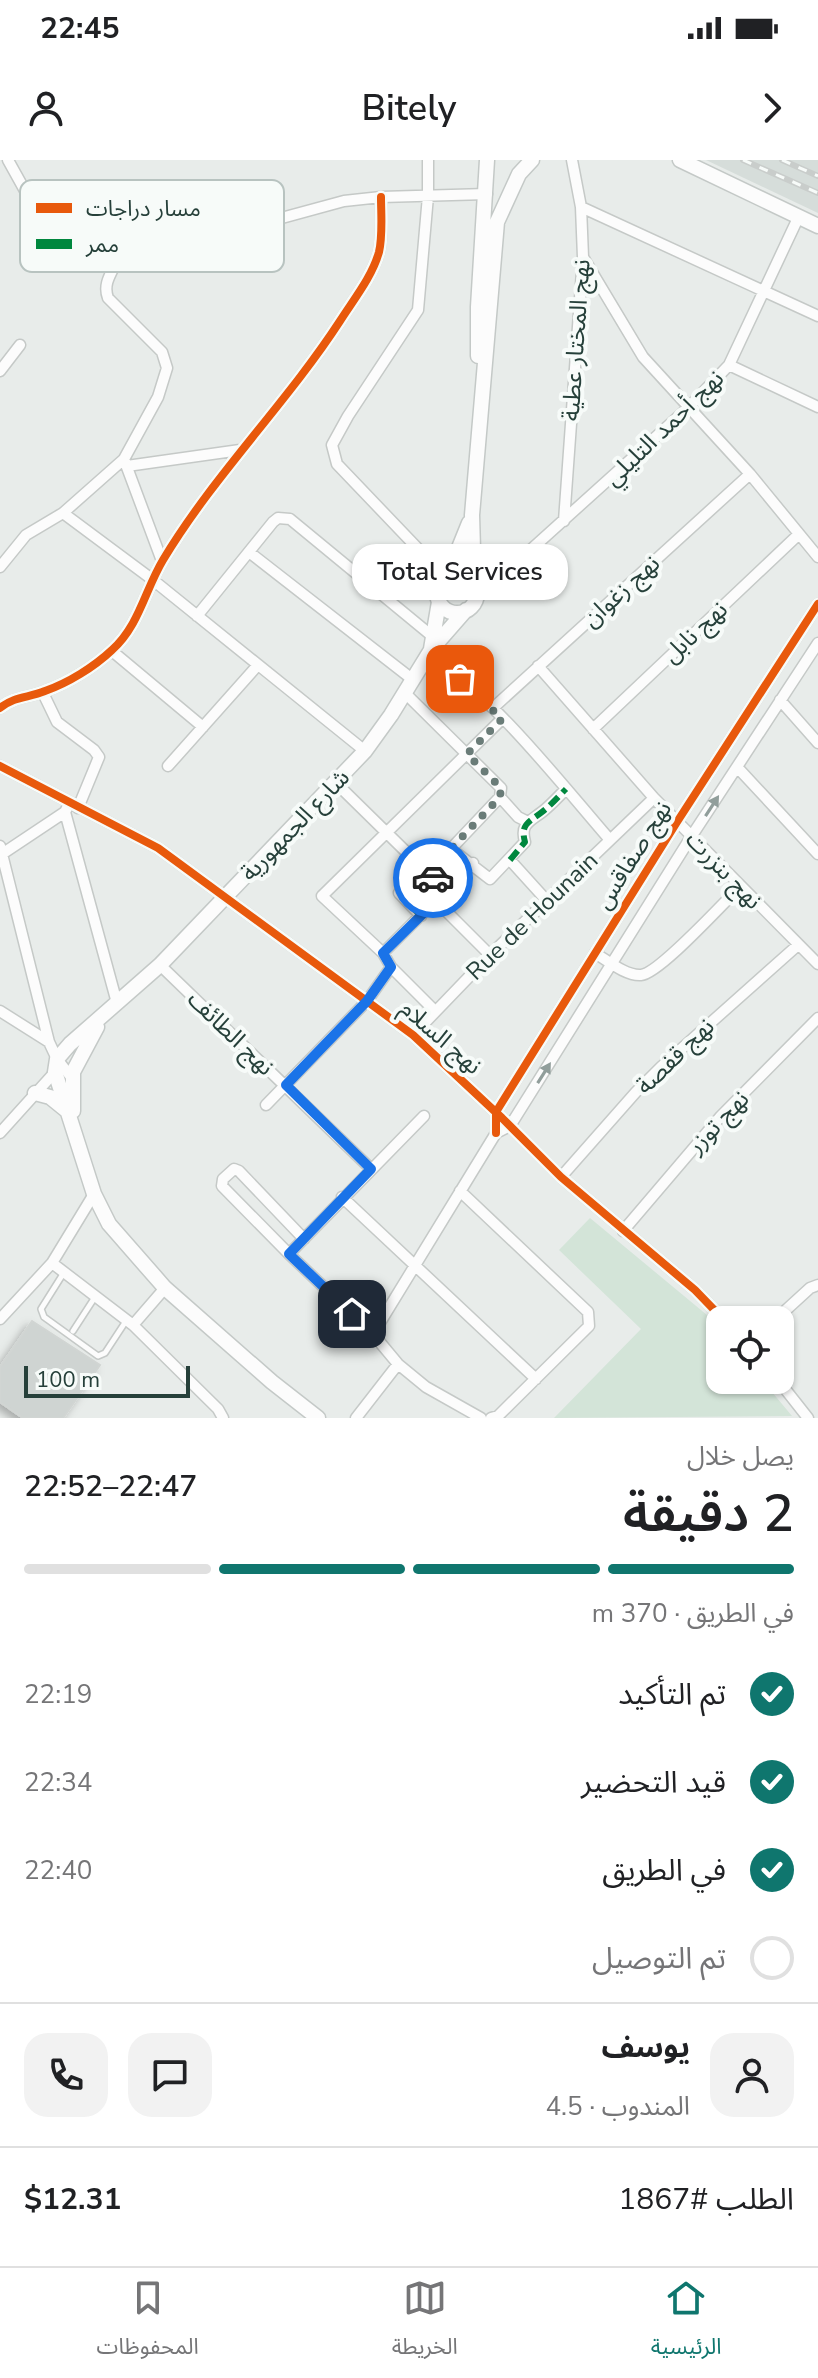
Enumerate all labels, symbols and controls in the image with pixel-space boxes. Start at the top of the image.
text: 22:45 [40,8,119,49]
text: Bitely [362,84,456,133]
icon: person [24,86,68,130]
icon: forward [750,86,794,130]
legend [20,180,284,272]
text: مسار دراجات [86,194,201,224]
text: ممر [85,230,119,260]
street label: نهج المختار عطية [554,258,599,422]
street label: نهج أحمد التليلي [597,363,733,495]
callout: Total Services [352,543,568,599]
street label: نهج زغوان [575,548,667,635]
text: Total Services [377,554,543,589]
street label: نهج نابل [656,594,735,671]
pin [426,645,494,713]
icon: bag [438,657,482,701]
street label: شارع الجمهورية [233,762,357,889]
street label: نهج صفاقس [587,795,680,916]
one-way arrow [704,795,719,816]
street label: نهج بنزرت [678,824,769,917]
courier [393,838,473,918]
street label: Rue de Hounain [459,845,605,987]
icon: car [411,856,455,900]
street label: نهج الطائف [180,984,281,1083]
street label: نهج السلام [392,993,489,1083]
street label: نهج قفصة [629,1011,722,1102]
one-way arrow [536,1062,550,1084]
street label: نهج توزر [679,1083,757,1162]
pin [318,1280,386,1348]
icon: home [330,1292,374,1336]
map controls [706,1306,794,1394]
button: locate [706,1306,794,1394]
scale bar [24,1362,190,1398]
text: 100 m [36,1365,100,1395]
text: يصل خلال [687,1439,794,1474]
text: 22:47–22:52 [24,1466,197,1507]
text: 2 دقيقة [623,1478,794,1549]
text: في الطريق · 370 m [592,1596,794,1631]
icon: check [750,1672,794,1716]
text: تم التأكيد [618,1674,726,1715]
text: 22:19 [24,1677,92,1712]
icon: check [750,1760,794,1804]
text: قيد التحضير [581,1762,726,1803]
text: 22:34 [24,1765,92,1800]
icon: check [750,1848,794,1892]
text: في الطريق [602,1850,726,1891]
text: 22:40 [24,1853,92,1888]
text: تم التوصيل [592,1938,726,1979]
text: يوسف [602,2027,690,2068]
button: phone [24,2033,108,2117]
button: chat [128,2033,212,2117]
button: person [710,2033,794,2117]
text: المندوب · 4.5 [545,2089,690,2124]
text: $12.31 [24,2179,121,2220]
text: الطلب #1867 [618,2179,794,2220]
tab: المحفوظات [97,2276,199,2370]
tab: الخريطة [392,2276,458,2370]
tab: الرئيسية [651,2276,721,2370]

